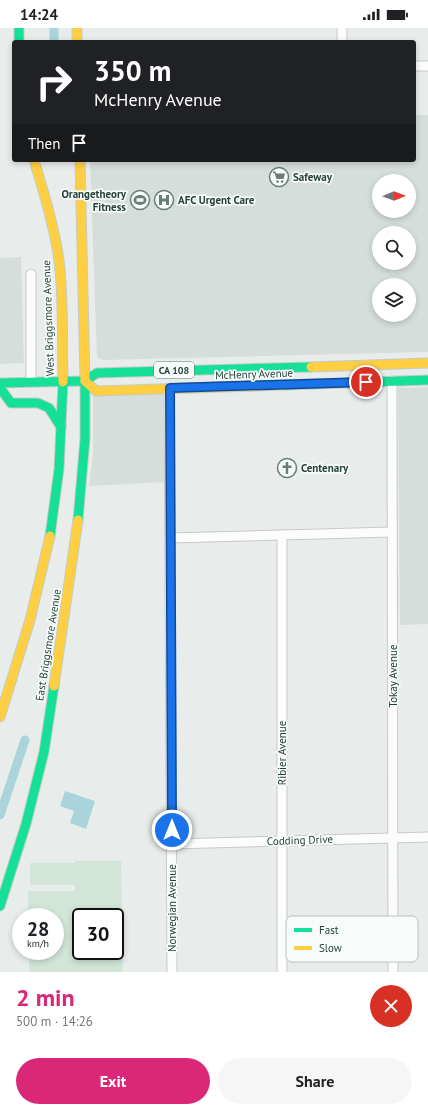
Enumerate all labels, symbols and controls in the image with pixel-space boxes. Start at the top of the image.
text: 14:24 [20,5,58,24]
text: 350 m [94,52,171,89]
icon: right [28,56,80,108]
text: McHenry Avenue [94,88,222,111]
icon: arrive [68,132,90,154]
text: Then [28,134,60,153]
supermarket icon: Safeway [268,166,290,188]
place label: Safeway [293,170,333,184]
north arrow [372,174,416,218]
map controls [372,174,416,322]
place label: Orangetheory Fitness [61,187,127,214]
sports icon: Orangetheory Fitness [129,189,151,211]
hospital icon: AFC Urgent Care [153,189,175,211]
place label: AFC Urgent Care [178,193,255,207]
button: search [372,226,416,270]
street label: West Briggsmore Avenue [39,259,57,376]
button: layers [372,278,416,322]
road number: CA 108 [154,362,194,378]
pin [349,365,383,399]
street label: McHenry Avenue [215,366,294,382]
icon: arrive [355,371,377,393]
church icon: Centenary [276,457,298,479]
place label: Centenary [301,461,349,475]
street label: East Briggsmore Avenue [32,588,64,702]
street label: Tokay Avenue [386,644,400,708]
street label: Ribier Avenue [275,720,289,785]
position arrow [151,809,193,851]
street label: Codding Drive [267,832,334,848]
street label: Norwegian Avenue [165,864,179,952]
speed limit sign: 30 [72,908,124,960]
text: 28 [27,916,49,942]
legend [286,916,418,962]
text: Fast [319,923,339,937]
text: km/h [27,937,49,950]
text: Slow [319,941,342,955]
text: 2 min [16,982,75,1013]
button: close [370,985,412,1027]
text: 500 m · 14:26 [16,1013,93,1030]
button: Exit [16,1058,210,1104]
button: Share [218,1058,412,1104]

